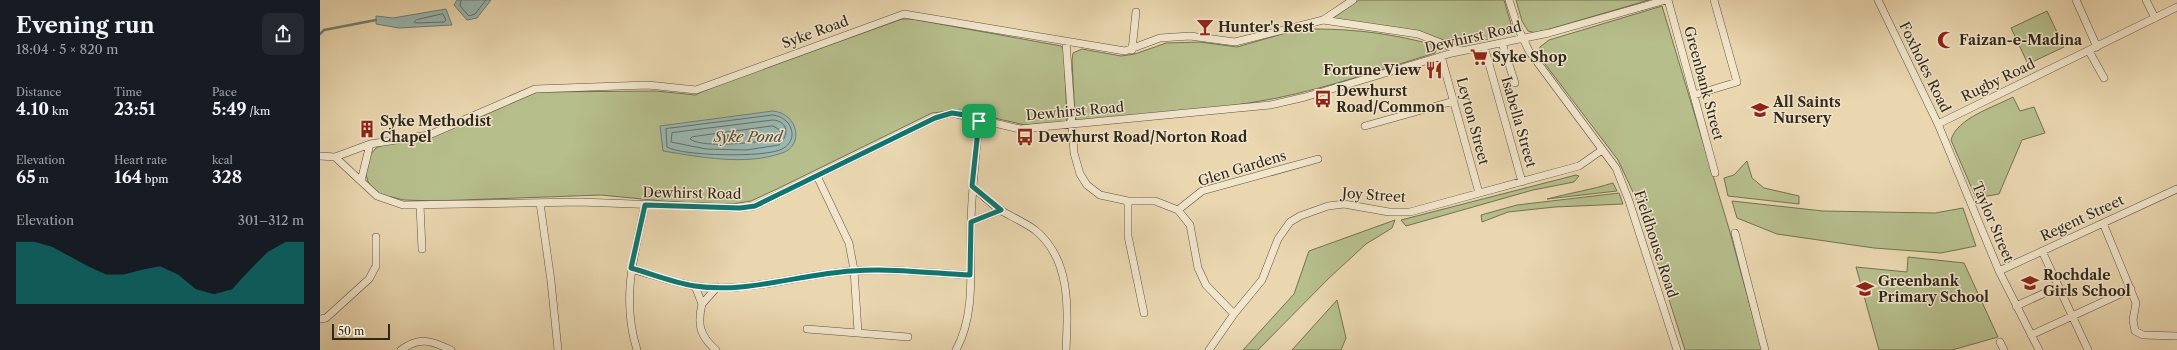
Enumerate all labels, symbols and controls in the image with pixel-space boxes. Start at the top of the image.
street label: Syke Road [779,11,851,52]
text: Evening run [16,12,155,39]
button: share [262,13,304,55]
bar icon: Hunter's Rest [1195,17,1215,37]
street label: Dewhirst Road [1423,17,1524,57]
place label: Hunter's Rest [1218,18,1315,36]
street label: Foxholes Road [1895,19,1955,116]
street label: Greenbank Street [1680,24,1728,142]
mosque icon: Faizan-e-Madina [1936,30,1956,50]
place label: Faizan-e-Madina [1959,31,2083,49]
text: 18:04 · 5 × 820 m [16,41,118,57]
supermarket icon: Syke Shop [1469,47,1489,67]
place label: Syke Shop [1492,48,1567,66]
street label: Rugby Road [1958,54,2038,106]
restaurant icon: Fortune View [1424,60,1444,80]
place label: Fortune View [1323,61,1422,79]
street label: Isabella Street [1497,74,1541,170]
street label: Leyton Street [1453,75,1493,167]
place label: Dewhurst Road/Common [1336,82,1445,116]
text: Distance [16,85,62,99]
text: Time [114,85,142,99]
text: Pace [212,85,237,99]
bus stop icon: Dewhurst Road/Common [1313,89,1333,109]
place label: All Saints Nursery [1772,93,1841,127]
street label: Dewhirst Road [1025,98,1125,124]
text: 4.10 [16,99,49,119]
text: 23:51 [114,99,156,119]
text: 5:49 [212,99,247,119]
school or university icon: All Saints Nursery [1750,100,1770,120]
text: km [49,104,69,118]
text: /km [247,104,270,118]
pin [962,104,996,138]
icon: arrive [968,110,990,132]
place label: Syke Methodist Chapel [380,112,492,146]
building icon: Syke Methodist Chapel [357,119,377,139]
water label: Syke Pond [713,127,784,146]
bus stop icon: Dewhurst Road/Norton Road [1015,127,1035,147]
place label: Dewhurst Road/Norton Road [1038,128,1248,146]
street label: Glen Gardens [1196,146,1288,190]
text: Elevation [16,153,65,167]
text: Heart rate [114,153,167,167]
text: kcal [212,153,233,167]
text: 65 [16,167,36,187]
text: 164 [114,167,142,187]
text: 328 [212,167,242,187]
text: m [36,172,49,186]
text: bpm [142,172,168,186]
street label: Taylor Street [1968,179,2018,265]
street label: Dewhirst Road [642,183,742,203]
street label: Joy Street [1340,184,1406,206]
street label: Fieldhouse Road [1630,188,1682,301]
street label: Regent Street [2037,191,2127,245]
text: Elevation [16,212,74,228]
text: 301–312 m [238,212,304,228]
place label: Rochdale Girls School [2043,266,2131,300]
place label: Greenbank Primary School [1878,272,1989,306]
school or university icon: Rochdale Girls School [2020,273,2040,293]
school or university icon: Greenbank Primary School [1855,279,1875,299]
scale bar [332,322,390,341]
text: 50 m [338,324,364,338]

